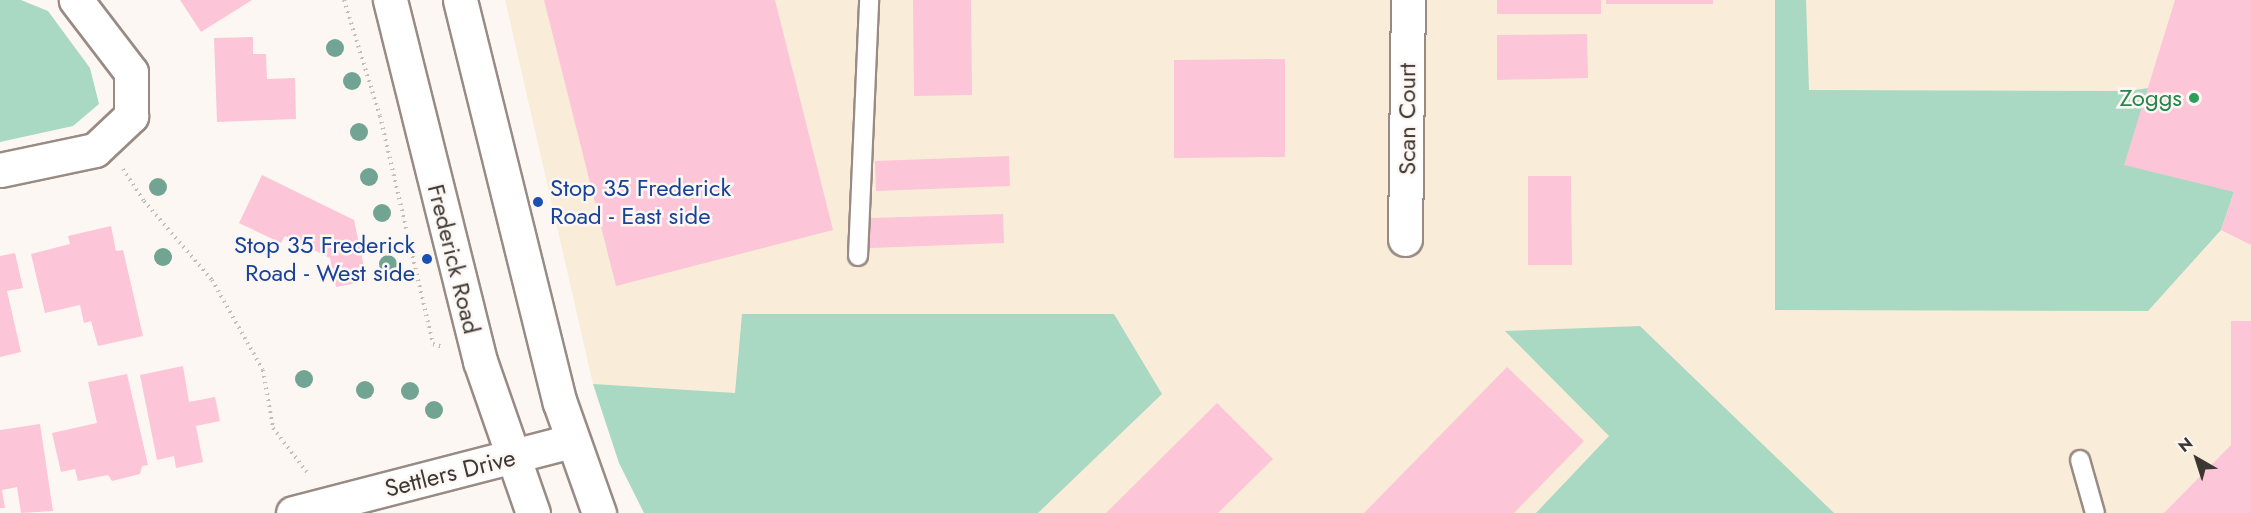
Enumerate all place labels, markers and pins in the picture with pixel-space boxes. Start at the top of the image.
place label: Zoggs [2120,84,2182,112]
marker: Zoggs [2187,91,2201,105]
place label: Stop 35 Frederick Road - East side [550,174,731,230]
marker: Stop 35 Frederick Road - East side [531,195,545,209]
place label: Stop 35 Frederick Road - West side [234,231,415,287]
marker: Stop 35 Frederick Road - West side [420,252,434,266]

